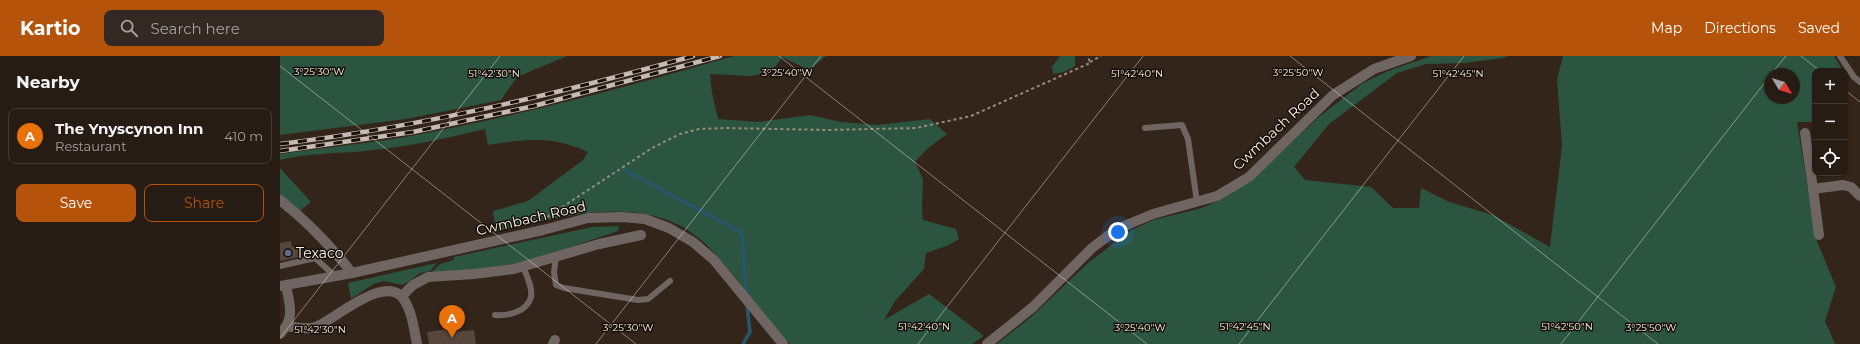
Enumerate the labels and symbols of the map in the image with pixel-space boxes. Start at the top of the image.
text: 3°25'30"W [294,65,344,78]
text: 3°25'40"W [761,66,813,79]
text: 3°25'50"W [1273,66,1323,79]
text: 51°42'30"N [468,67,520,80]
text: 51°42'40"N [1111,67,1163,80]
text: 51°42'45"N [1432,67,1484,80]
north arrow [1764,68,1800,104]
street label: Cwmbach Road [1229,84,1323,174]
street label: Cwmbach Road [474,197,588,239]
your location [1108,222,1128,242]
place label: Texaco [296,244,344,262]
marker: Texaco [283,248,293,258]
pin: A [439,305,465,338]
text: 51°42'40"N [898,320,950,333]
text: 51°42'45"N [1219,320,1271,333]
text: 51°42'50"N [1541,320,1593,333]
text: 3°25'30"W [603,321,653,334]
text: 3°25'40"W [1114,321,1166,334]
text: 3°25'50"W [1626,321,1676,334]
text: 51°42'30"N [294,323,346,336]

